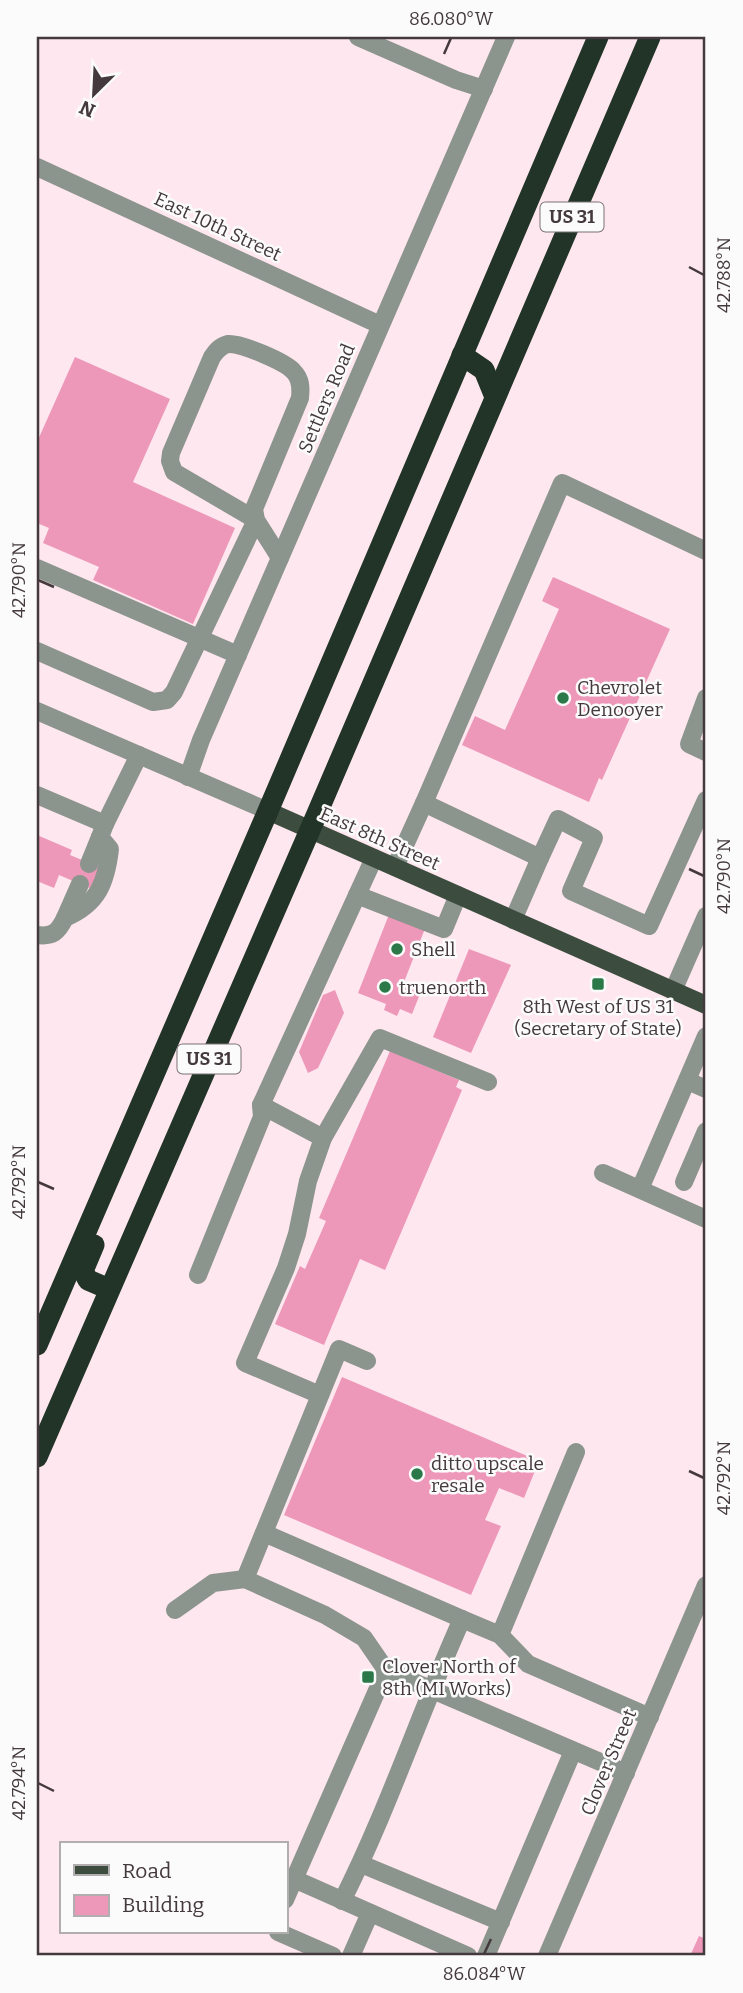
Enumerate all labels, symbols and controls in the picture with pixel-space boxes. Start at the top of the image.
text: 86.080°W [409,8,494,30]
north arrow [60,60,130,130]
text: N [76,95,99,123]
street label: East 10th Street [151,187,285,266]
road number: US 31 [540,202,604,232]
text: 42.788°N [713,237,735,313]
street label: Settlers Road [293,340,360,456]
text: 42.790°N [8,542,30,618]
place label: Chevrolet Denooyer [577,676,663,721]
marker: Chevrolet Denooyer [555,690,571,706]
street label: East 8th Street [316,802,443,875]
text: 42.790°N [713,838,735,914]
place label: Shell [411,938,456,961]
marker: Shell [389,941,405,957]
place label: truenorth [399,976,486,999]
marker: 8th West of US 31 (Secretary of State) [590,976,606,992]
marker: truenorth [377,979,393,995]
place label: 8th West of US 31 (Secretary of State) [514,995,682,1040]
road number: US 31 [178,1044,241,1074]
text: 42.792°N [8,1145,30,1219]
text: 42.792°N [713,1441,735,1515]
place label: ditto upscale resale [431,1452,544,1497]
marker: ditto upscale resale [409,1466,425,1482]
place label: Clover North of 8th (MI Works) [382,1655,517,1700]
marker: Clover North of 8th (MI Works) [360,1669,376,1685]
street label: Clover Street [576,1705,641,1819]
text: 42.794°N [8,1746,30,1820]
legend [60,1842,287,1934]
text: Road [122,1858,171,1884]
text: Building [122,1892,205,1918]
text: 86.084°W [443,1963,526,1985]

